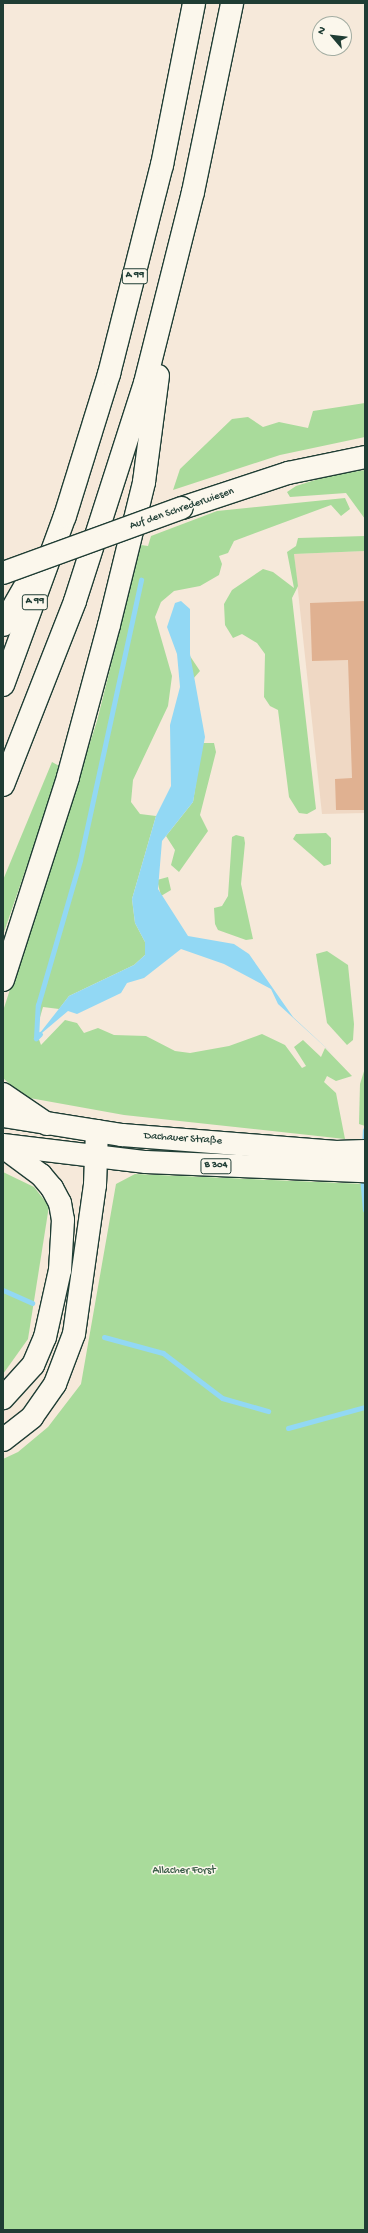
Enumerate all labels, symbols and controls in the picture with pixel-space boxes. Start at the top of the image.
north arrow [312,16,352,56]
text: N [315,25,329,37]
road number: A 99 [121,268,149,284]
street label: Auf den Schrederwiesen [128,485,236,533]
road number: A 99 [21,594,49,610]
street label: Dachauer Straße [143,1130,223,1148]
road number: B 304 [200,1158,232,1174]
park label: Allacher Forst [152,1864,216,1878]

